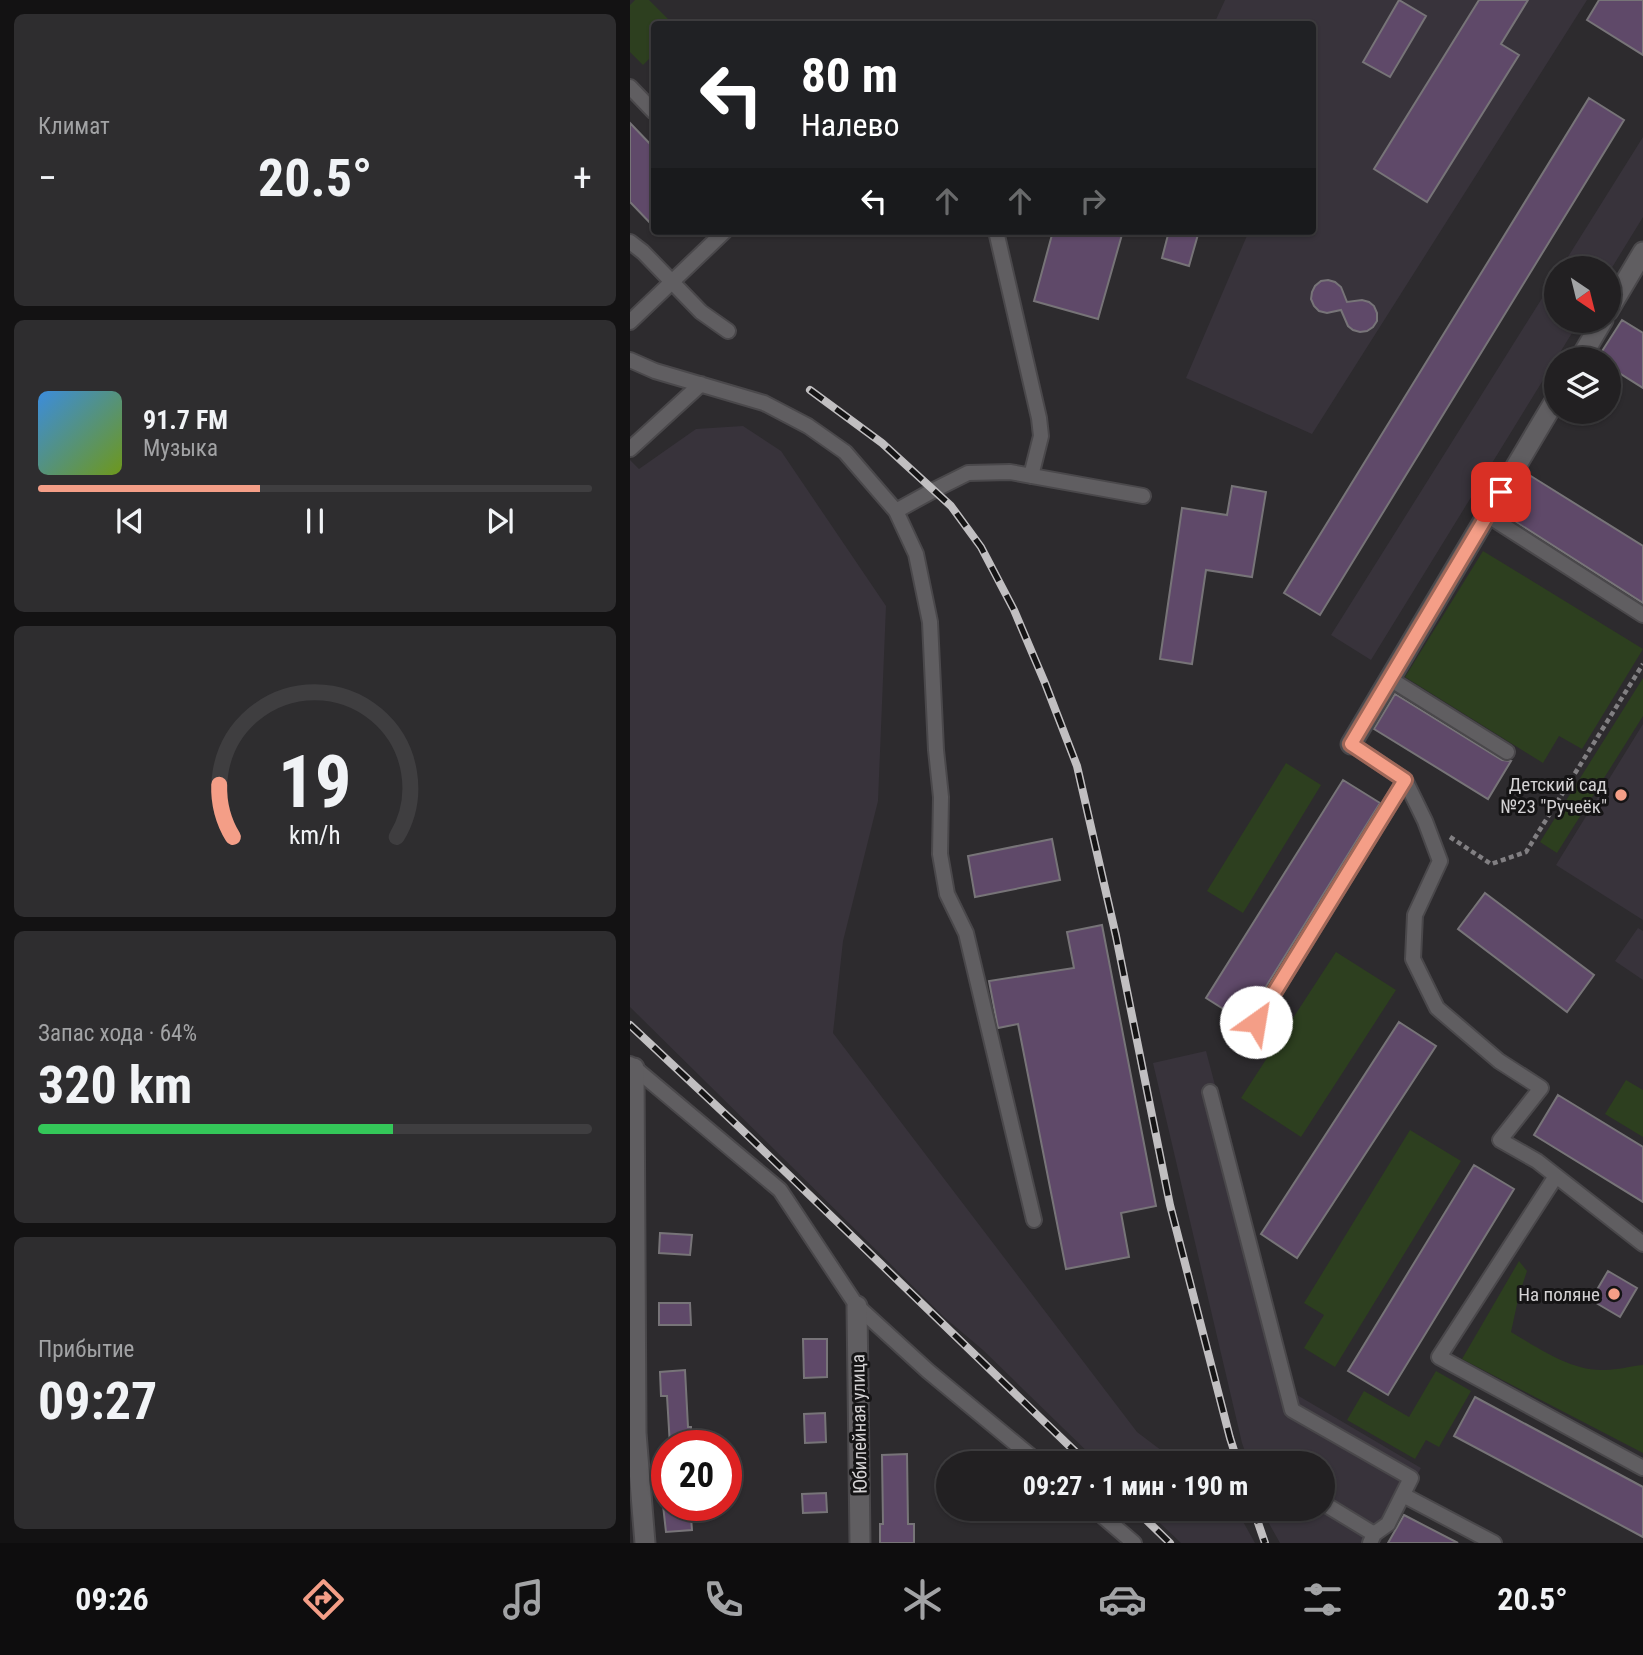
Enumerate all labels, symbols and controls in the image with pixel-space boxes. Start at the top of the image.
text: 80 m [801,47,898,104]
icon: left [686,49,777,140]
text: Налево [801,106,900,144]
text: Климат [38,113,110,140]
text: 20.5° [258,148,372,209]
text: − [38,156,57,200]
text: + [573,156,592,200]
icon: left [855,182,893,220]
icon: ahead [928,182,966,220]
icon: ahead [1001,182,1039,220]
icon: right [1074,182,1112,220]
north arrow [1544,256,1620,332]
map controls [1544,256,1621,424]
button: layers [1544,347,1621,424]
text: 91.7 FM [143,405,228,435]
text: Музыка [143,435,218,462]
pin [1471,462,1531,522]
icon: arrive [1482,473,1520,511]
icon: previous [111,502,149,540]
icon: pause [296,502,334,540]
icon: next [481,502,519,540]
text: 19 [278,740,352,826]
place label: Детский сад №23 "Ручеёк" [1500,773,1607,818]
marker: Детский сад №23 "Ручеёк" [1613,787,1629,803]
text: km/h [289,821,341,850]
position arrow [1219,985,1293,1059]
text: Запас хода · 64% [38,1020,197,1047]
text: 320 km [38,1055,192,1116]
place label: На поляне [1518,1283,1600,1306]
marker: На поляне [1606,1286,1622,1302]
text: Прибытие [38,1336,134,1363]
street label: Юбилейная улица [846,1354,872,1494]
text: 09:27 [38,1371,157,1432]
speed limit sign: 20 [651,1430,742,1521]
text: 09:27 · 1 мин · 190 m [1023,1471,1248,1501]
icon: directions [299,1575,348,1624]
icon: music [499,1575,548,1624]
icon: phone [699,1575,748,1624]
icon: climate [898,1575,947,1624]
icon: car [1098,1575,1147,1624]
icon: filters [1298,1575,1347,1624]
text: 09:26 [75,1580,149,1618]
text: 20.5° [1497,1580,1568,1618]

